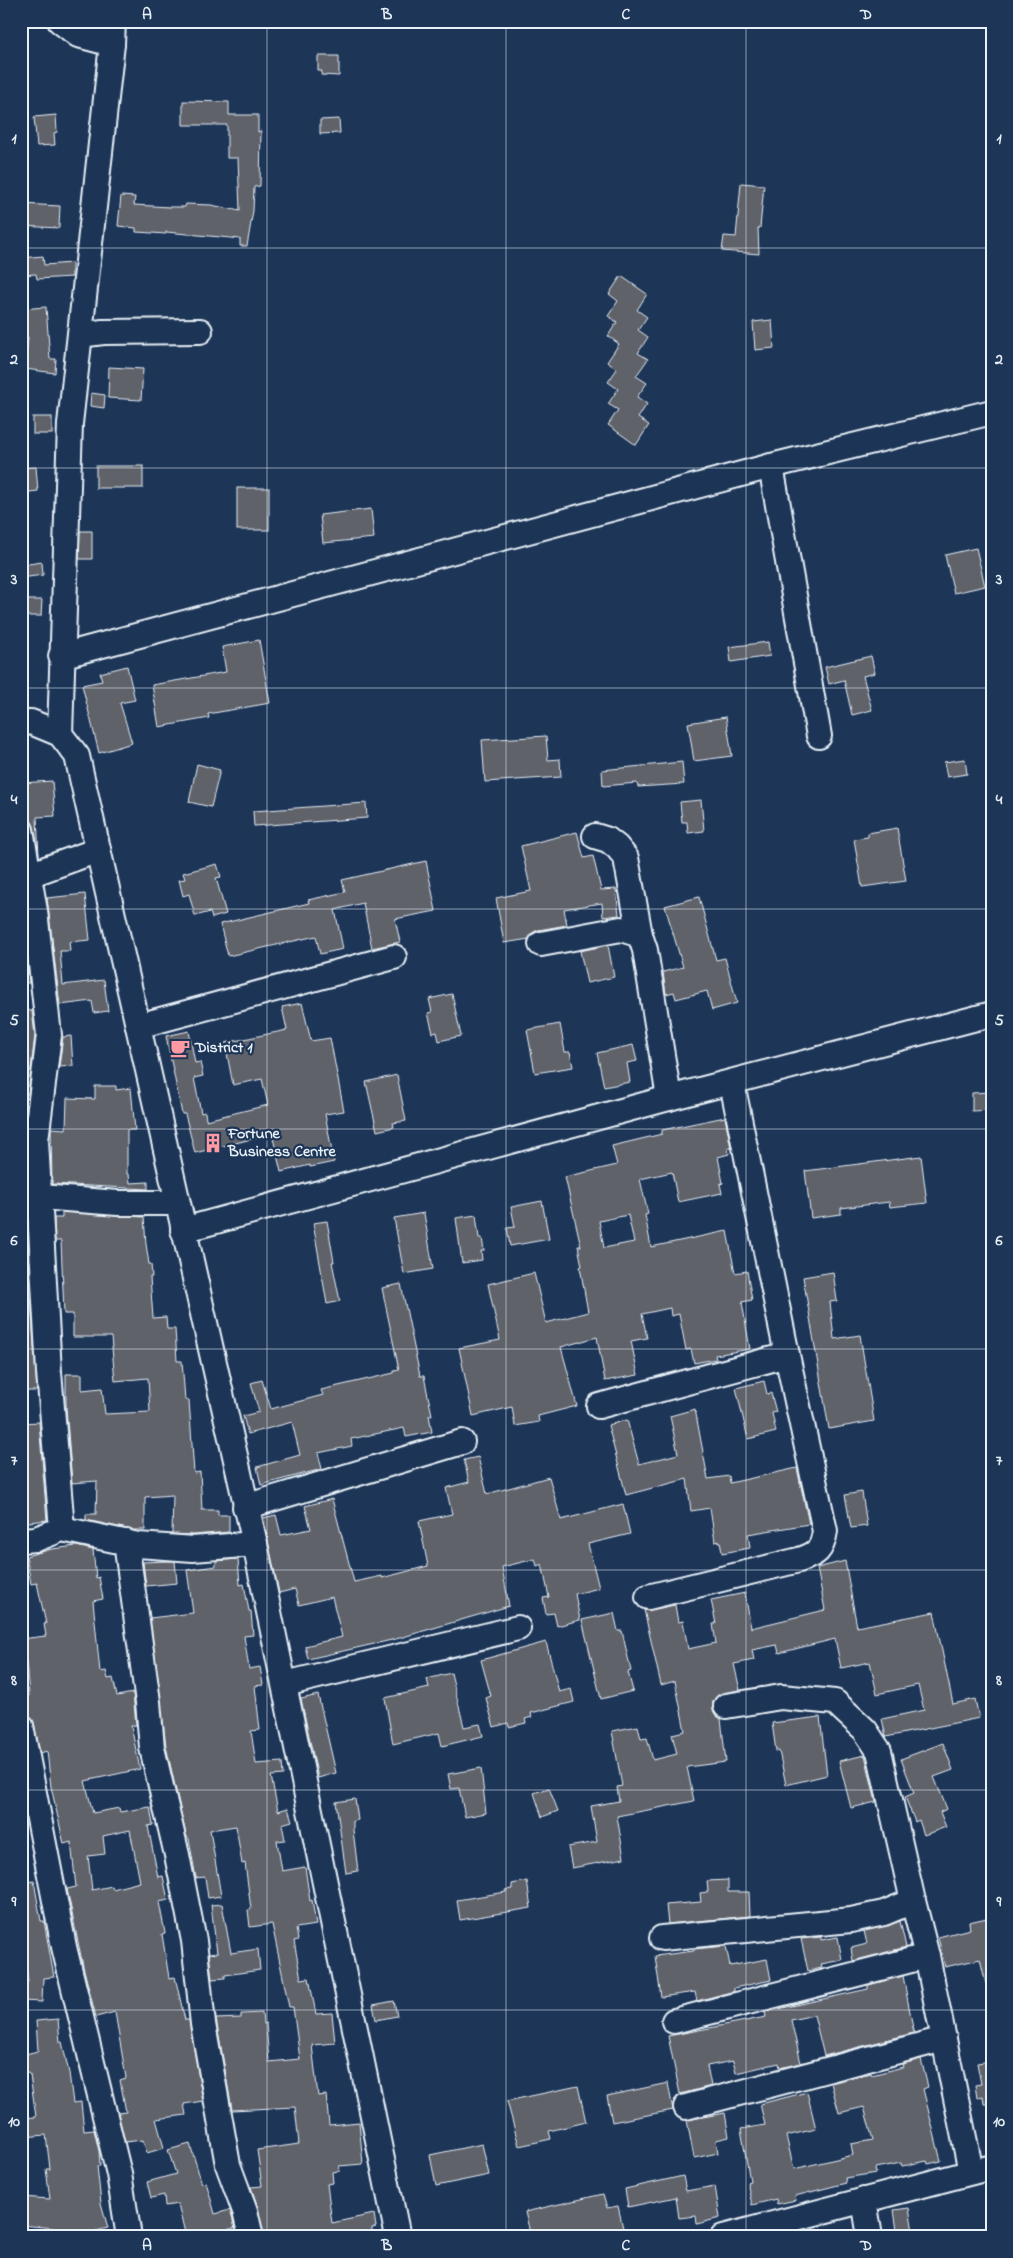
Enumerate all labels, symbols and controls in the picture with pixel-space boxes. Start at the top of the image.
text: A [142,3,152,27]
text: B [381,3,393,27]
text: C [622,3,631,27]
text: D [859,3,872,27]
text: 1 [11,127,17,151]
text: 1 [996,127,1002,151]
text: 2 [9,348,18,372]
text: 2 [994,348,1003,372]
text: 3 [10,568,18,592]
text: 3 [995,568,1003,592]
text: 4 [10,788,18,812]
text: 4 [995,788,1003,812]
text: 5 [9,1009,19,1033]
text: 5 [994,1009,1004,1033]
place label: District 1 [194,1036,253,1060]
cafe icon: District 1 [169,1037,191,1059]
place label: Fortune Business Centre [227,1122,336,1164]
building icon: Fortune Business Centre [202,1132,224,1154]
text: 6 [9,1229,18,1253]
text: 6 [994,1229,1003,1253]
text: 7 [11,1449,18,1473]
text: 7 [996,1449,1003,1473]
text: 8 [10,1669,17,1693]
text: 8 [995,1669,1002,1693]
text: 9 [11,1890,17,1914]
text: 9 [996,1890,1002,1914]
text: 10 [8,2110,20,2134]
text: 10 [993,2110,1005,2134]
text: A [142,2234,152,2258]
text: B [381,2234,393,2258]
text: C [622,2234,631,2258]
text: D [859,2234,872,2258]

